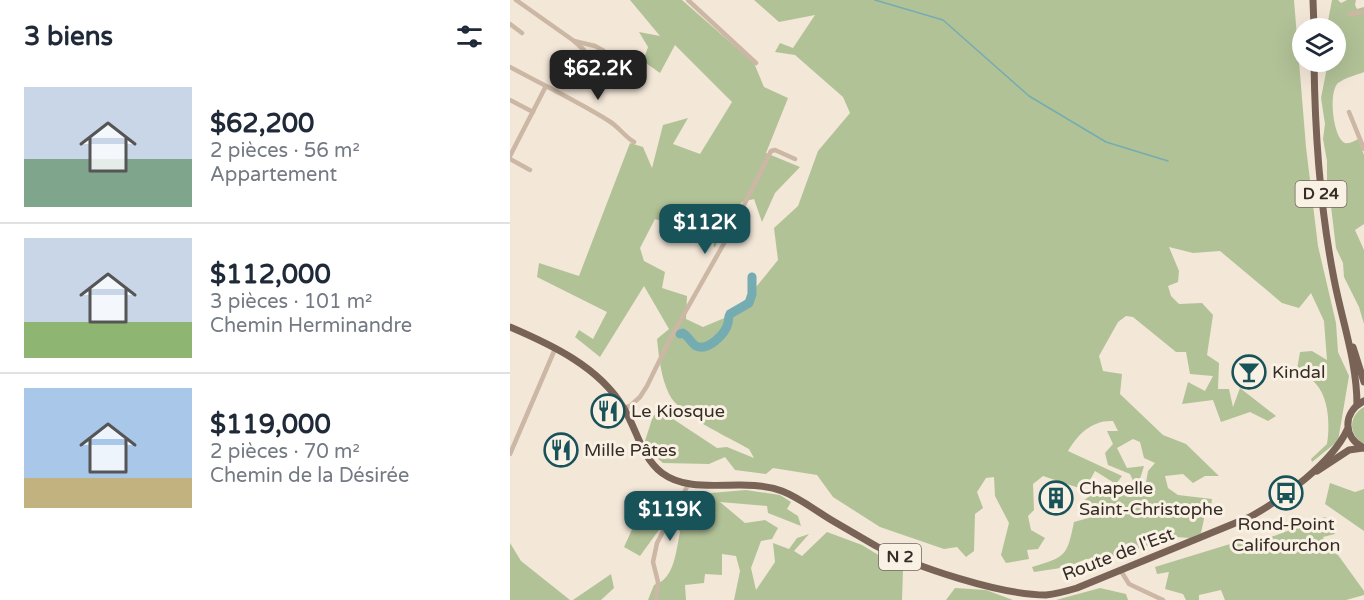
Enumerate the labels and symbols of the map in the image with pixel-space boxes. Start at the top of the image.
pin: $62.2K [549,50,647,101]
road number: D 24 [1296,181,1346,207]
pin: $112K [663,204,747,255]
bar icon: Kindal [1231,354,1267,390]
place label: Kindal [1272,361,1325,383]
restaurant icon: Le Kiosque [590,393,626,429]
place label: Le Kiosque [631,400,725,422]
restaurant icon: Mille Pâtes [543,432,579,468]
place label: Mille Pâtes [584,439,677,461]
bus stop icon: Rond-Point Califourchon [1268,475,1304,511]
place label: Chapelle Saint-Christophe [1079,477,1223,520]
building icon: Chapelle Saint-Christophe [1038,480,1074,516]
pin: $119K [628,491,712,542]
place label: Rond-Point Califourchon [1232,513,1340,556]
street label: Route de l'Est [1059,523,1177,585]
road number: N 2 [879,544,921,570]

